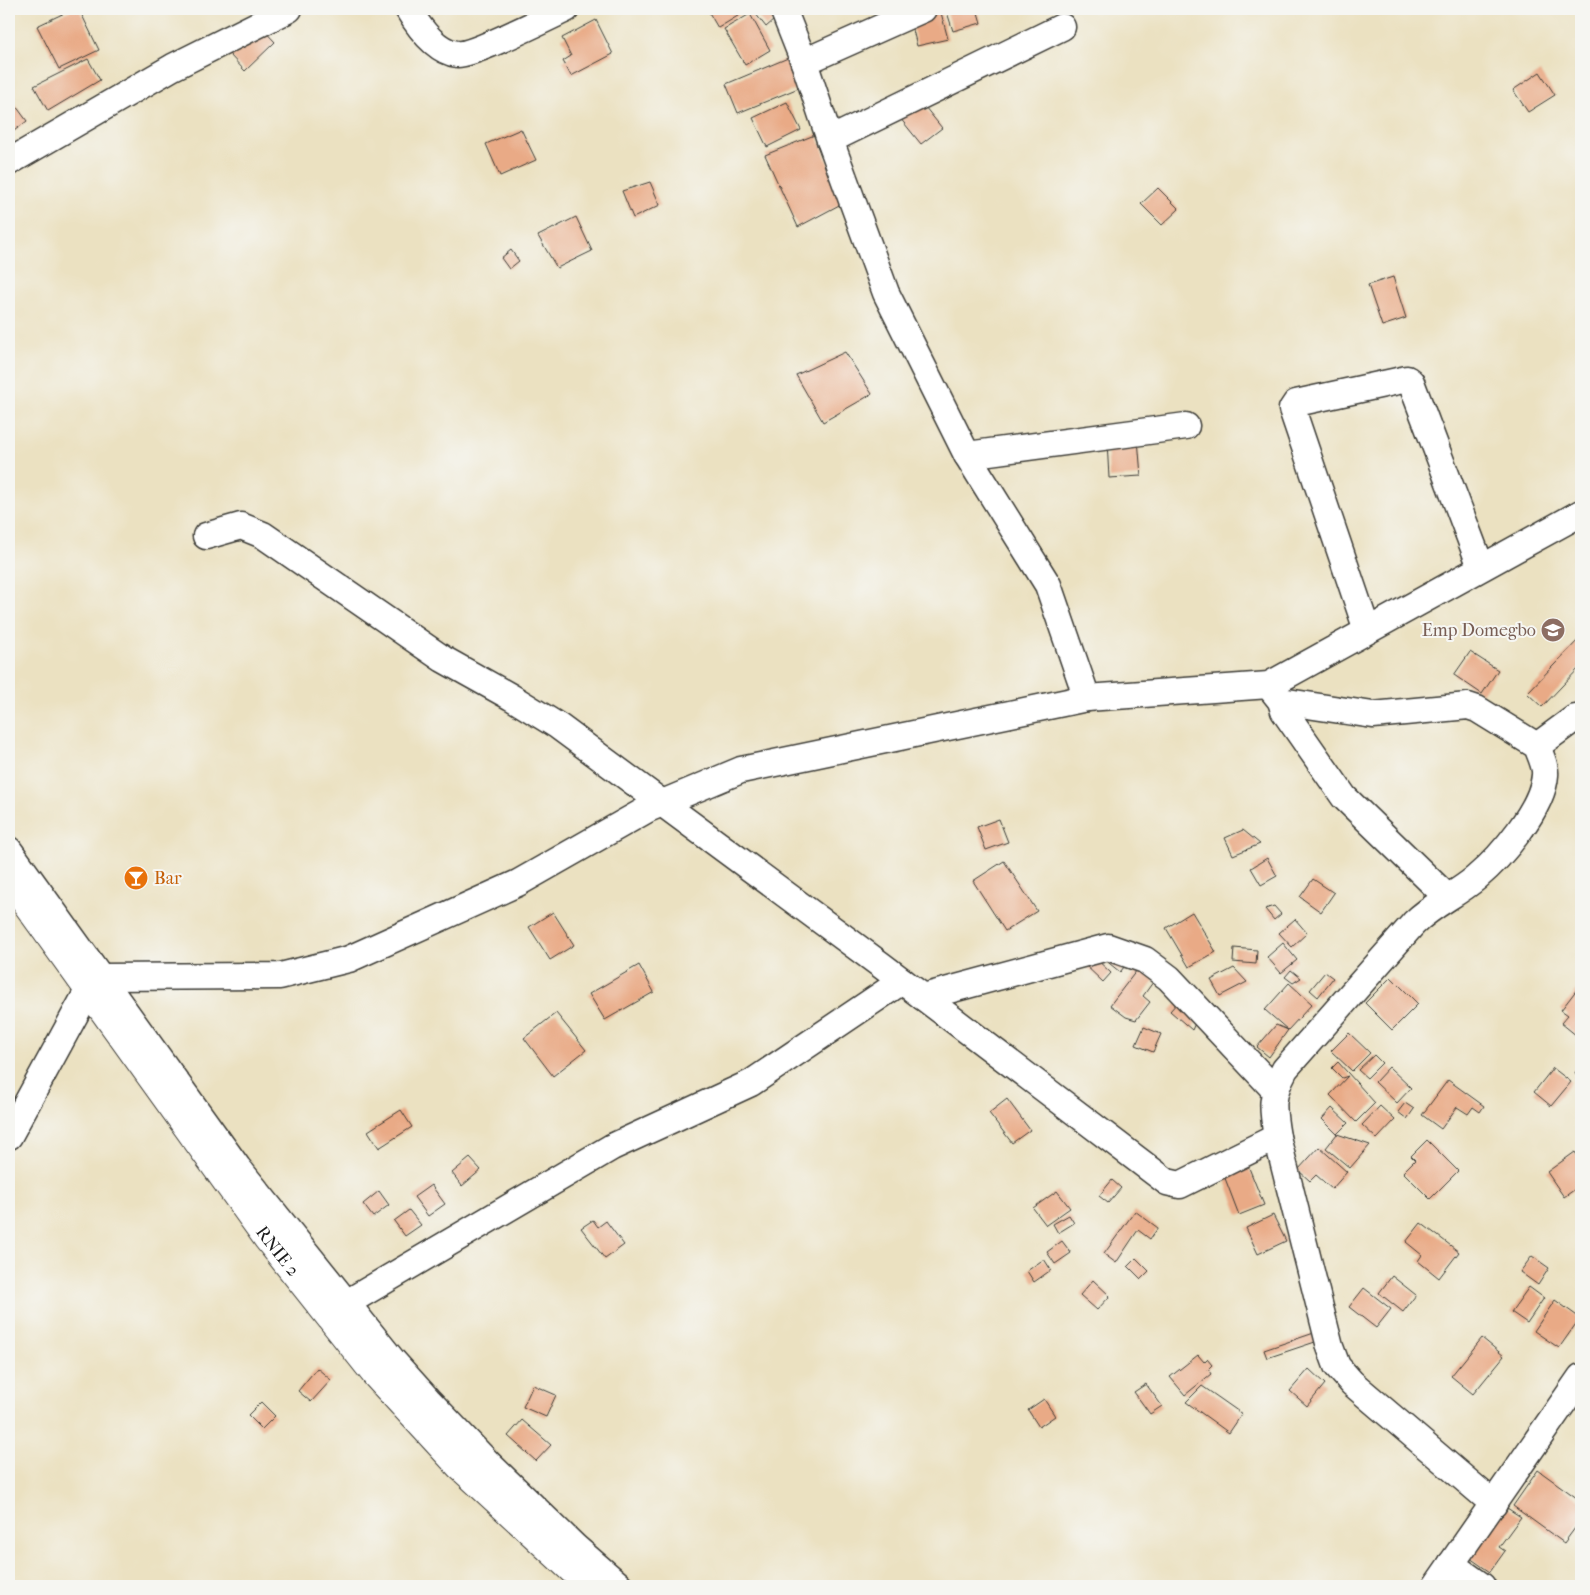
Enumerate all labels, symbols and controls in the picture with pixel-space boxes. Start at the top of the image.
school or university icon: Emp Domegbo [1540,617,1566,643]
place label: Emp Domegbo [1422,620,1536,641]
bar icon: Bar [123,865,149,891]
place label: Bar [154,868,182,889]
street label: RNIE 2 [251,1222,304,1281]

